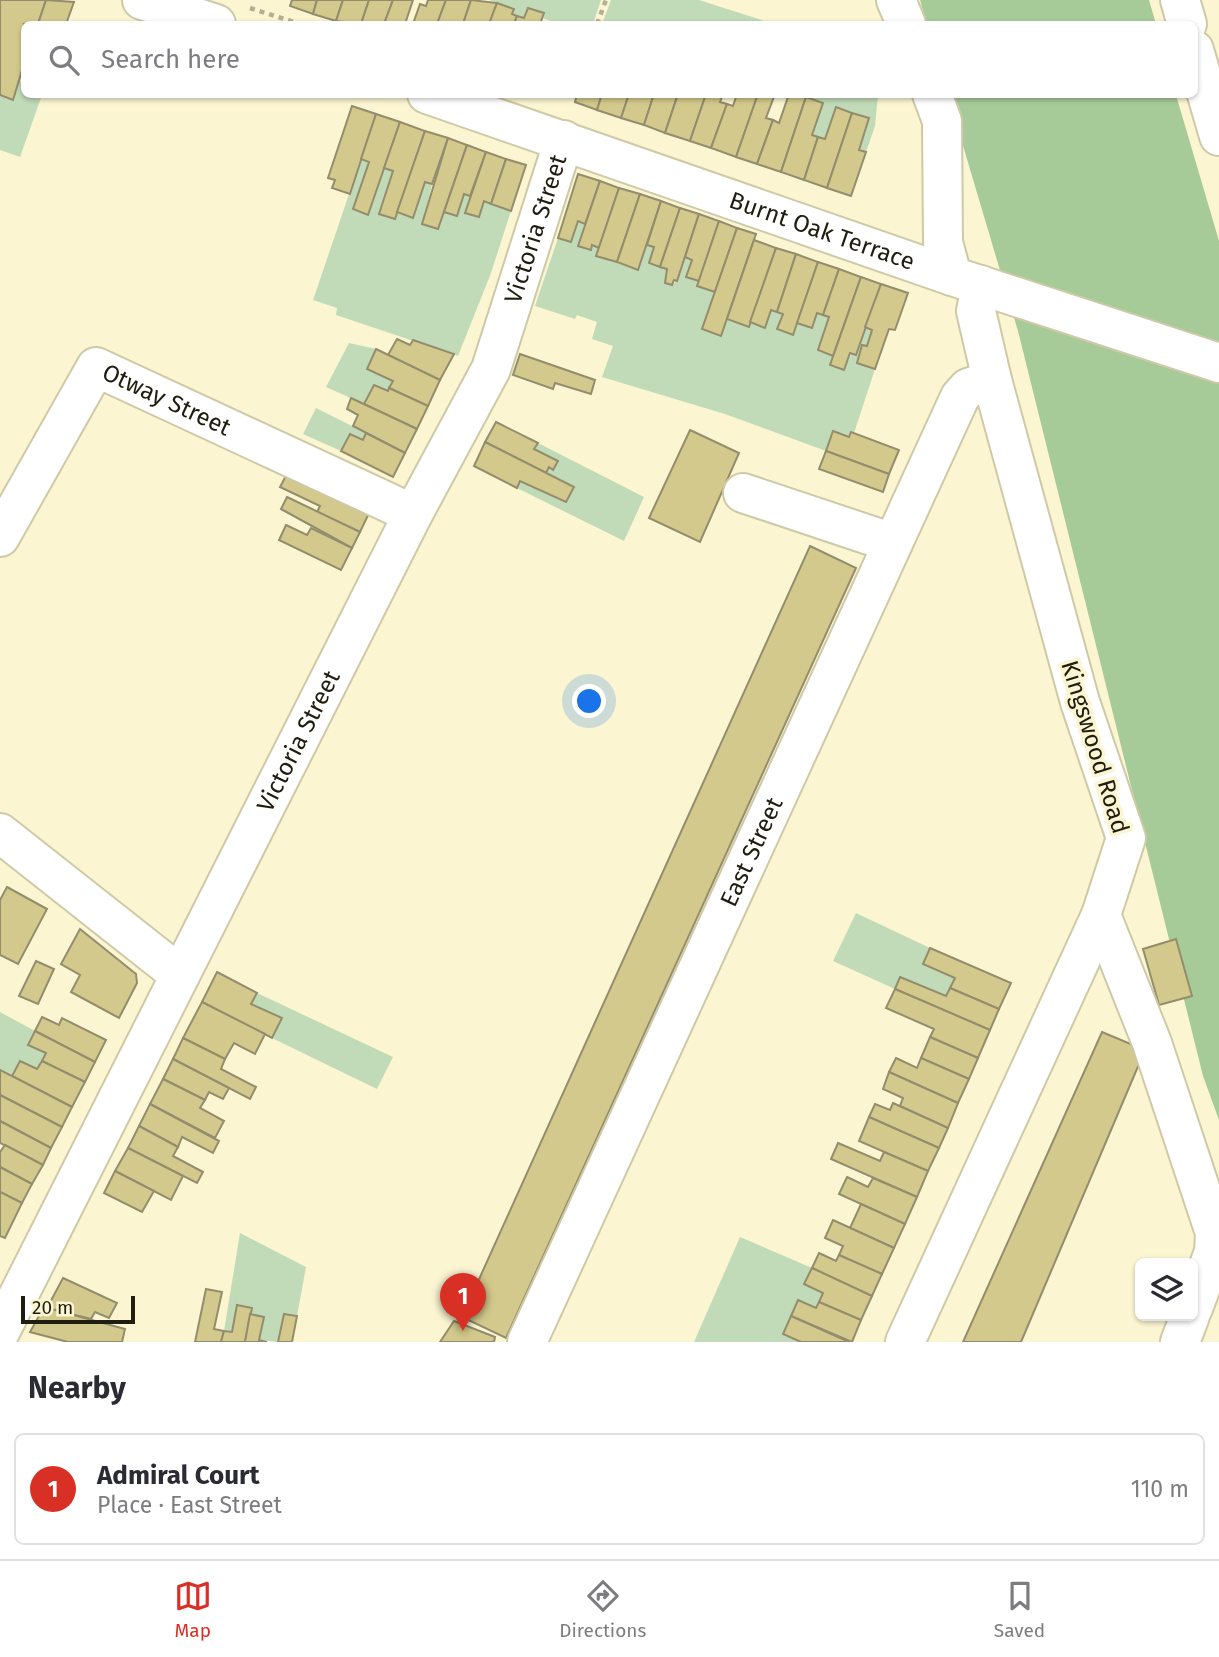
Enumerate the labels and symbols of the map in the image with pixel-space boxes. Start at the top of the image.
street label: Victoria Street [499,151,573,307]
street label: Burnt Oak Terrace [726,186,918,276]
street label: Otway Street [98,358,235,442]
street label: Kingswood Road [1055,657,1135,837]
street label: Victoria Street [251,665,346,816]
your location [572,684,606,718]
street label: East Street [714,793,789,911]
pin: 1 [440,1273,486,1331]
scale bar [21,1293,135,1325]

